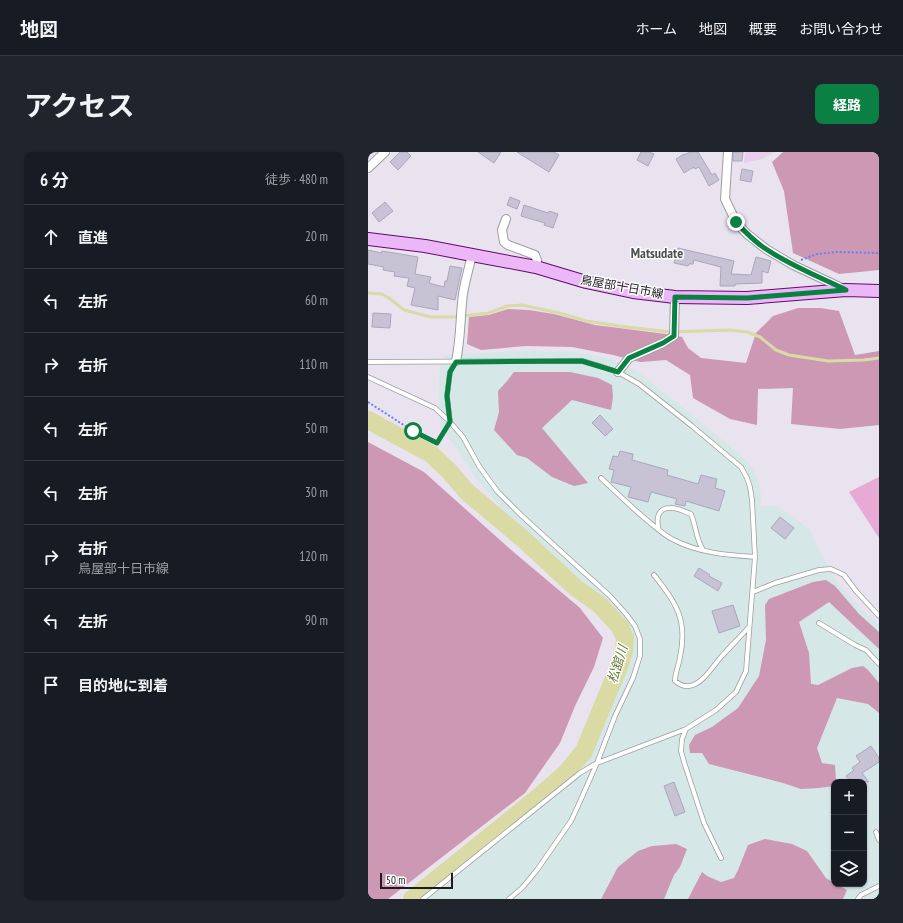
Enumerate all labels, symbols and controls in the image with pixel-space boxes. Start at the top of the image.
text: 地図 [20,17,58,41]
text: ホーム [635,20,677,38]
text: 地図 [699,20,727,38]
text: 概要 [749,20,777,38]
text: お問い合わせ [799,20,883,38]
button: 経路 [815,84,879,124]
text: アクセス [24,87,135,124]
text: 6 分 [40,169,69,191]
text: 徒歩 · 480 m [265,171,328,188]
route end [727,213,745,231]
icon: ahead [40,226,62,248]
text: 直進 [78,228,108,247]
text: 20 m [305,228,328,245]
district label: Matsudate [631,244,683,262]
street label: 鳥屋部十日市線 [579,272,665,301]
icon: left [40,290,62,312]
text: 左折 [78,292,108,311]
text: 60 m [305,292,328,309]
icon: right [40,354,62,376]
text: 右折 [78,356,108,375]
text: 110 m [299,356,328,373]
icon: left [40,418,62,440]
text: 左折 [78,420,108,439]
text: 50 m [305,420,328,437]
route start [404,422,422,440]
icon: left [40,482,62,504]
text: 左折 [78,484,108,503]
text: 30 m [305,484,328,501]
text: 右折 [78,539,108,558]
icon: right [40,546,62,568]
text: 120 m [299,548,328,565]
text: 鳥屋部十日市線 [78,560,169,577]
icon: left [40,610,62,632]
text: 左折 [78,612,108,631]
text: 90 m [305,612,328,629]
water label: 松舘川 [604,641,632,685]
icon: arrive [40,674,62,696]
text: 目的地に到着 [78,676,168,695]
map controls [831,779,867,887]
button: + [831,779,867,815]
button: − [831,815,867,851]
button: layers [831,851,867,887]
scale bar [380,871,453,890]
text: 50 m [386,873,405,887]

